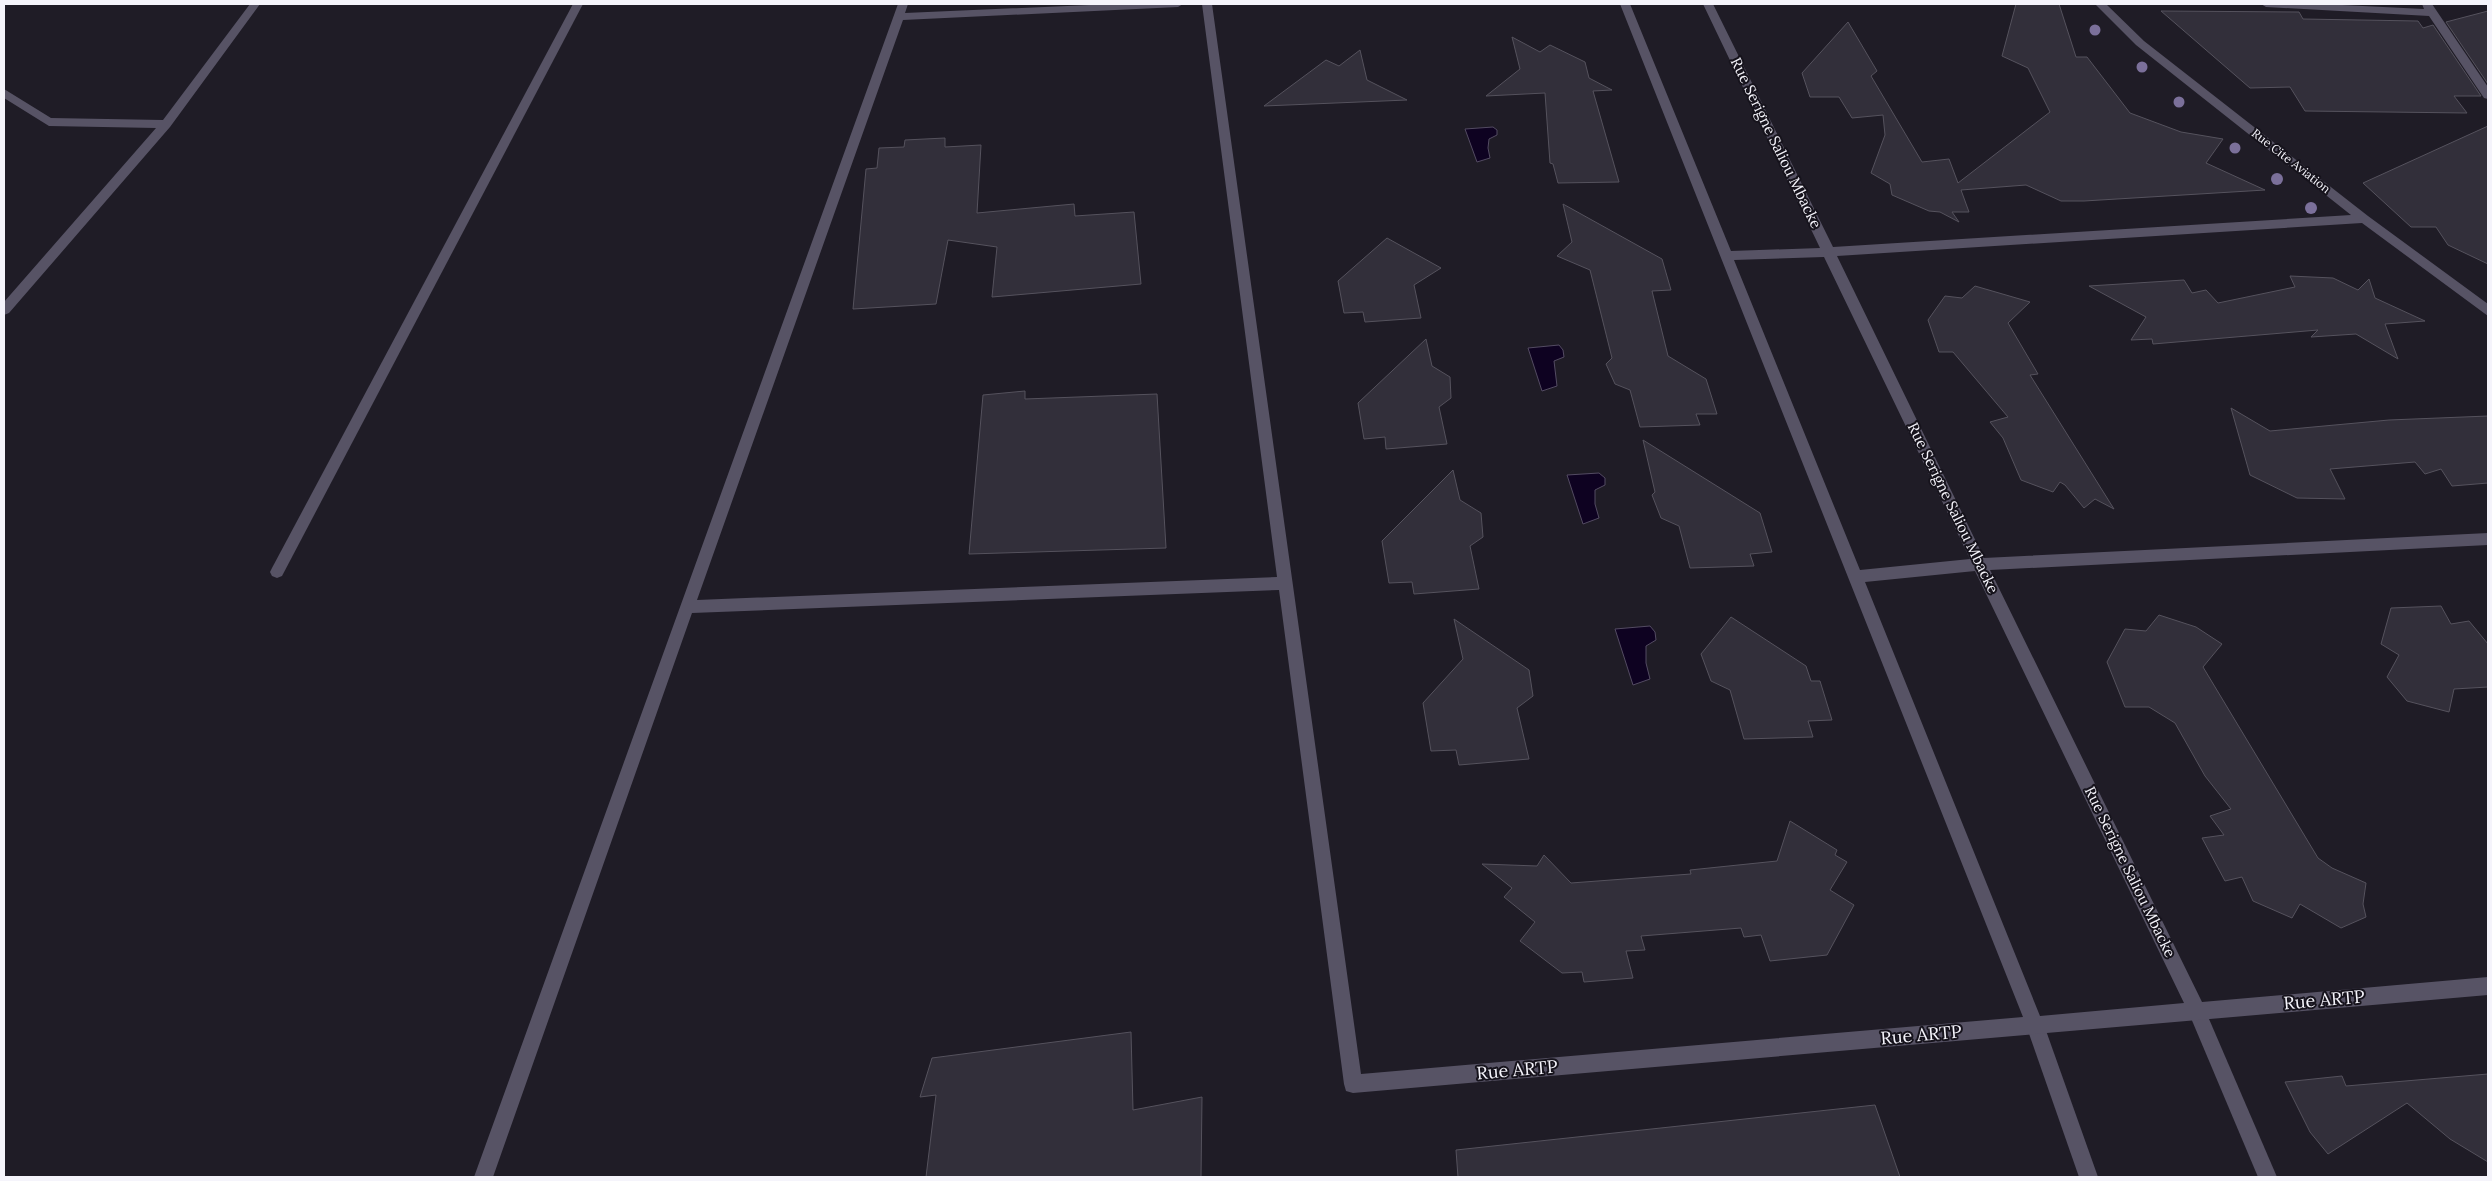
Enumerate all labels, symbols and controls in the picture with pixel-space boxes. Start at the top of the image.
street label: Rue Serigne Saliou Mbacke [1727,54,1826,231]
street label: Rue Cite Aviation [2249,125,2334,196]
street label: Rue Serigne Saliou Mbacke [1904,419,2003,596]
street label: Rue Serigne Saliou Mbacke [2081,783,2180,960]
street label: Rue ARTP [2282,984,2366,1015]
street label: Rue ARTP [1879,1019,1963,1050]
street label: Rue ARTP [1475,1054,1559,1085]

